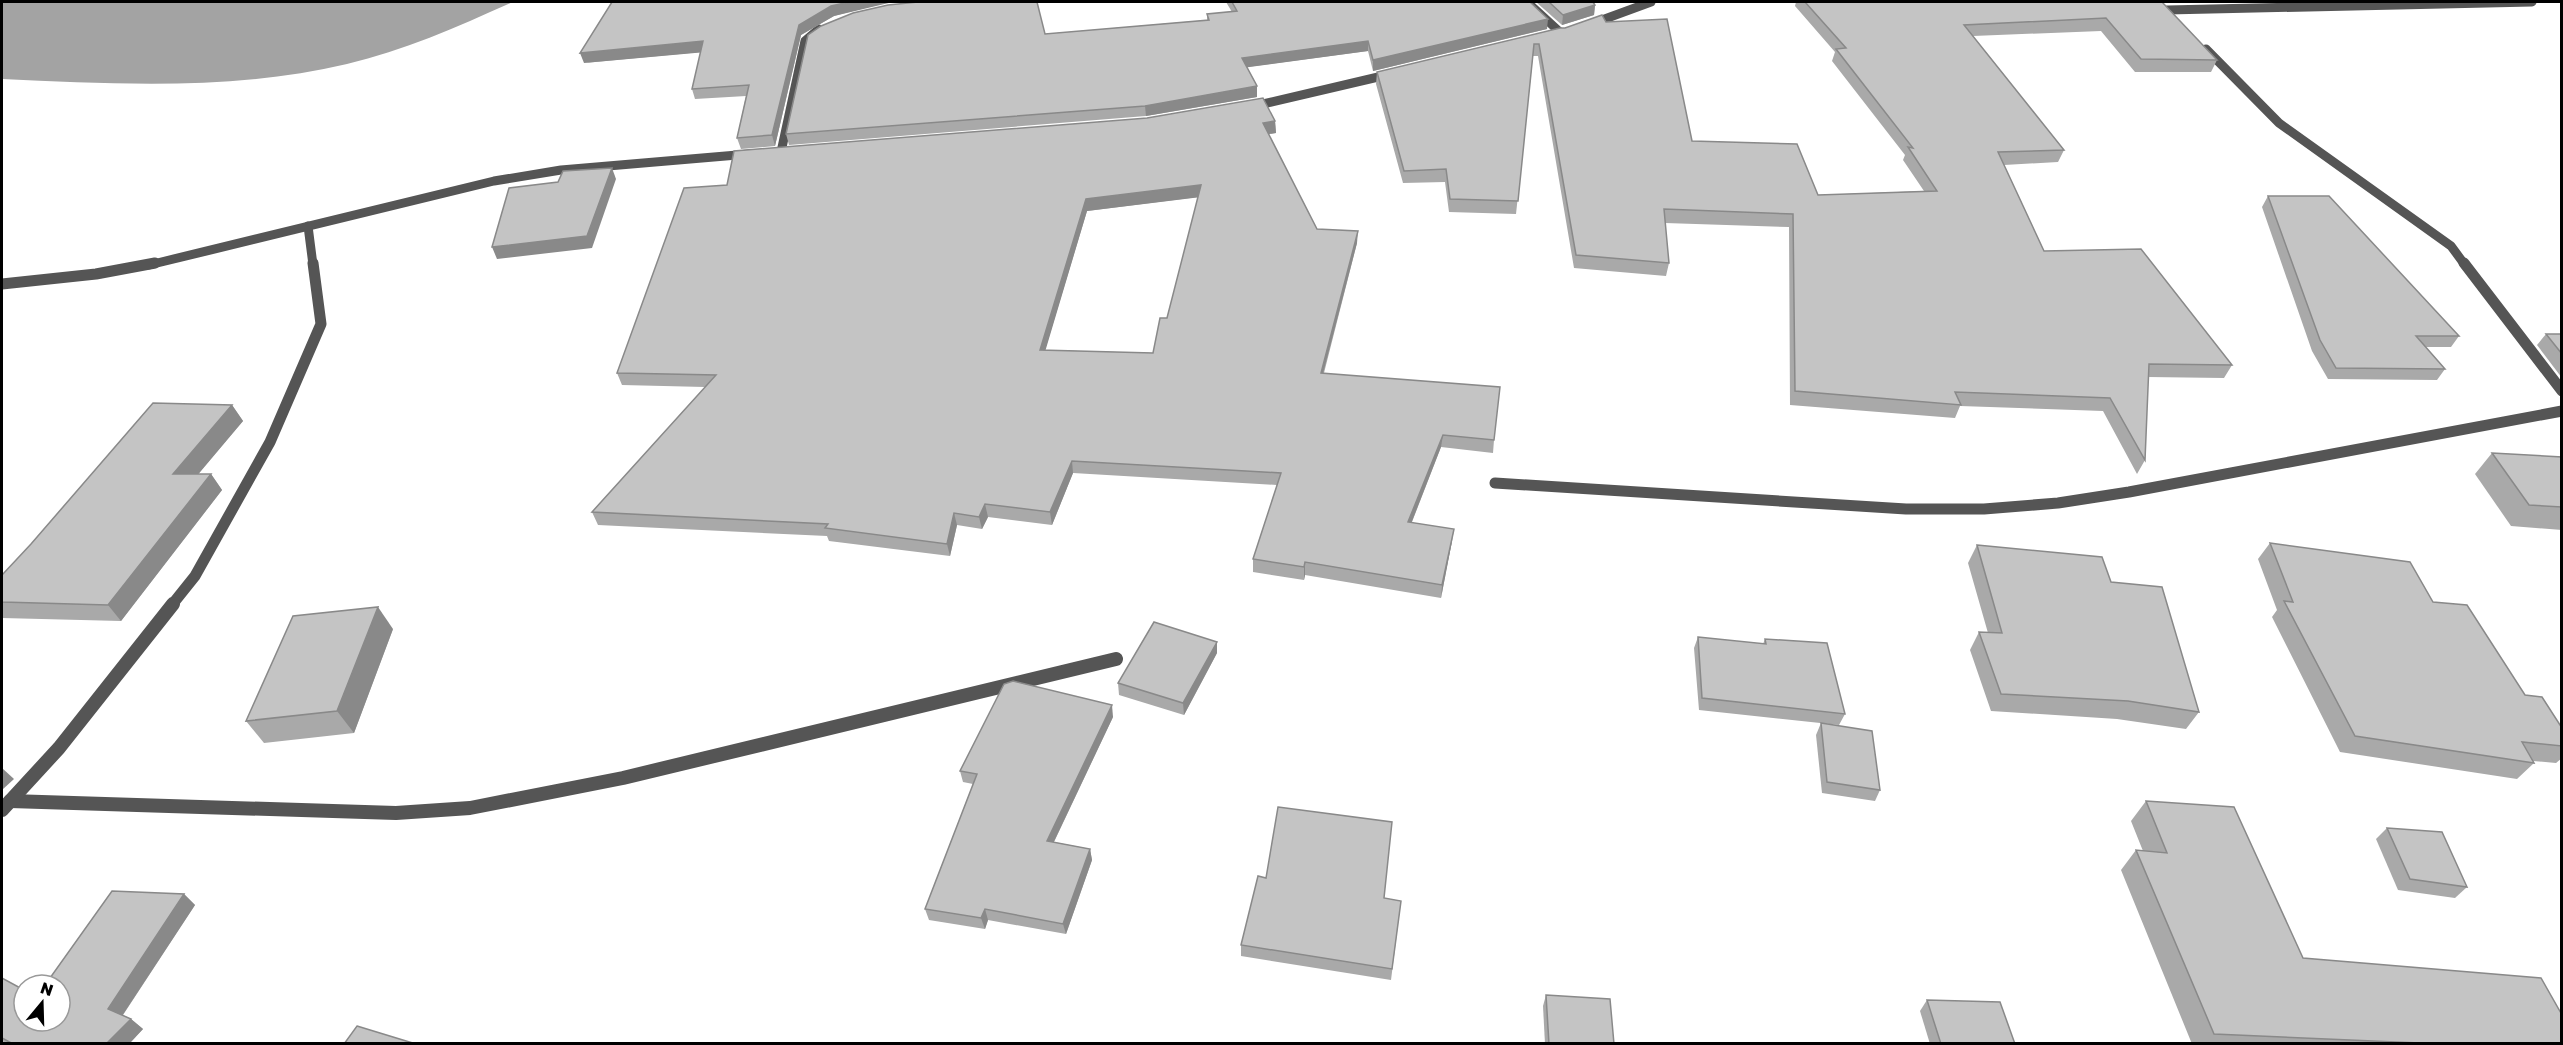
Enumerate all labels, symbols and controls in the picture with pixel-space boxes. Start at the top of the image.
north arrow [12,973,72,1033]
text: N [38,977,56,1000]

